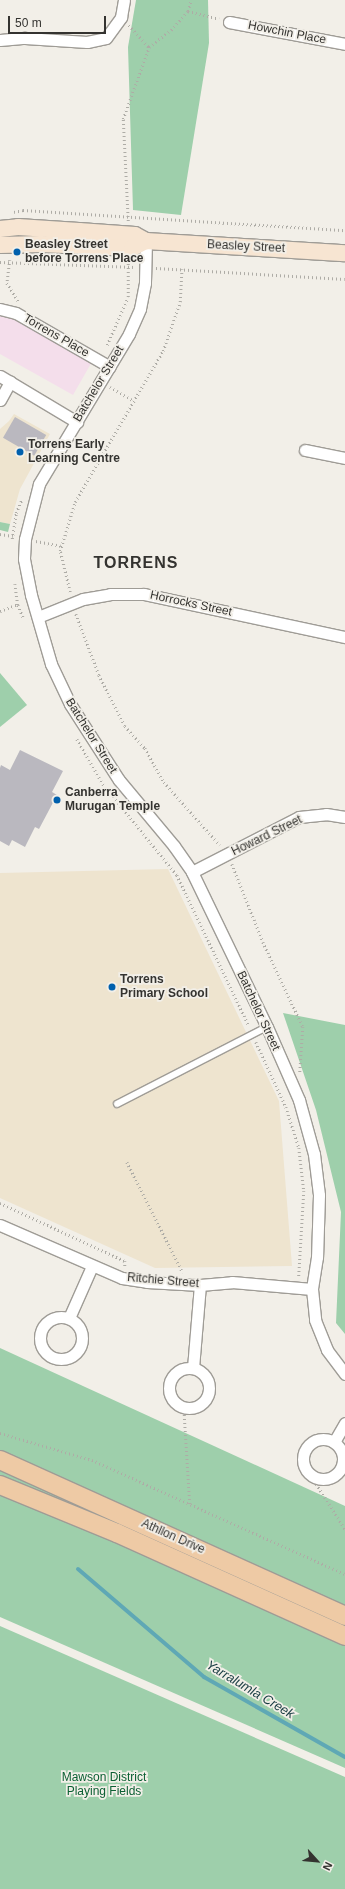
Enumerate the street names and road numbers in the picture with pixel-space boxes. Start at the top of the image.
street label: Howchin Place [247,18,327,48]
street label: Beasley Street [207,238,285,256]
street label: Torrens Place [21,311,91,361]
street label: Batchelor Street [71,343,127,425]
street label: Horrocks Street [149,588,233,620]
street label: Batchelor Street [62,696,120,776]
street label: Howard Street [229,813,305,859]
street label: Batchelor Street [233,969,283,1053]
street label: Ritchie Street [126,1271,200,1291]
street label: Athllon Drive [139,1517,207,1557]

